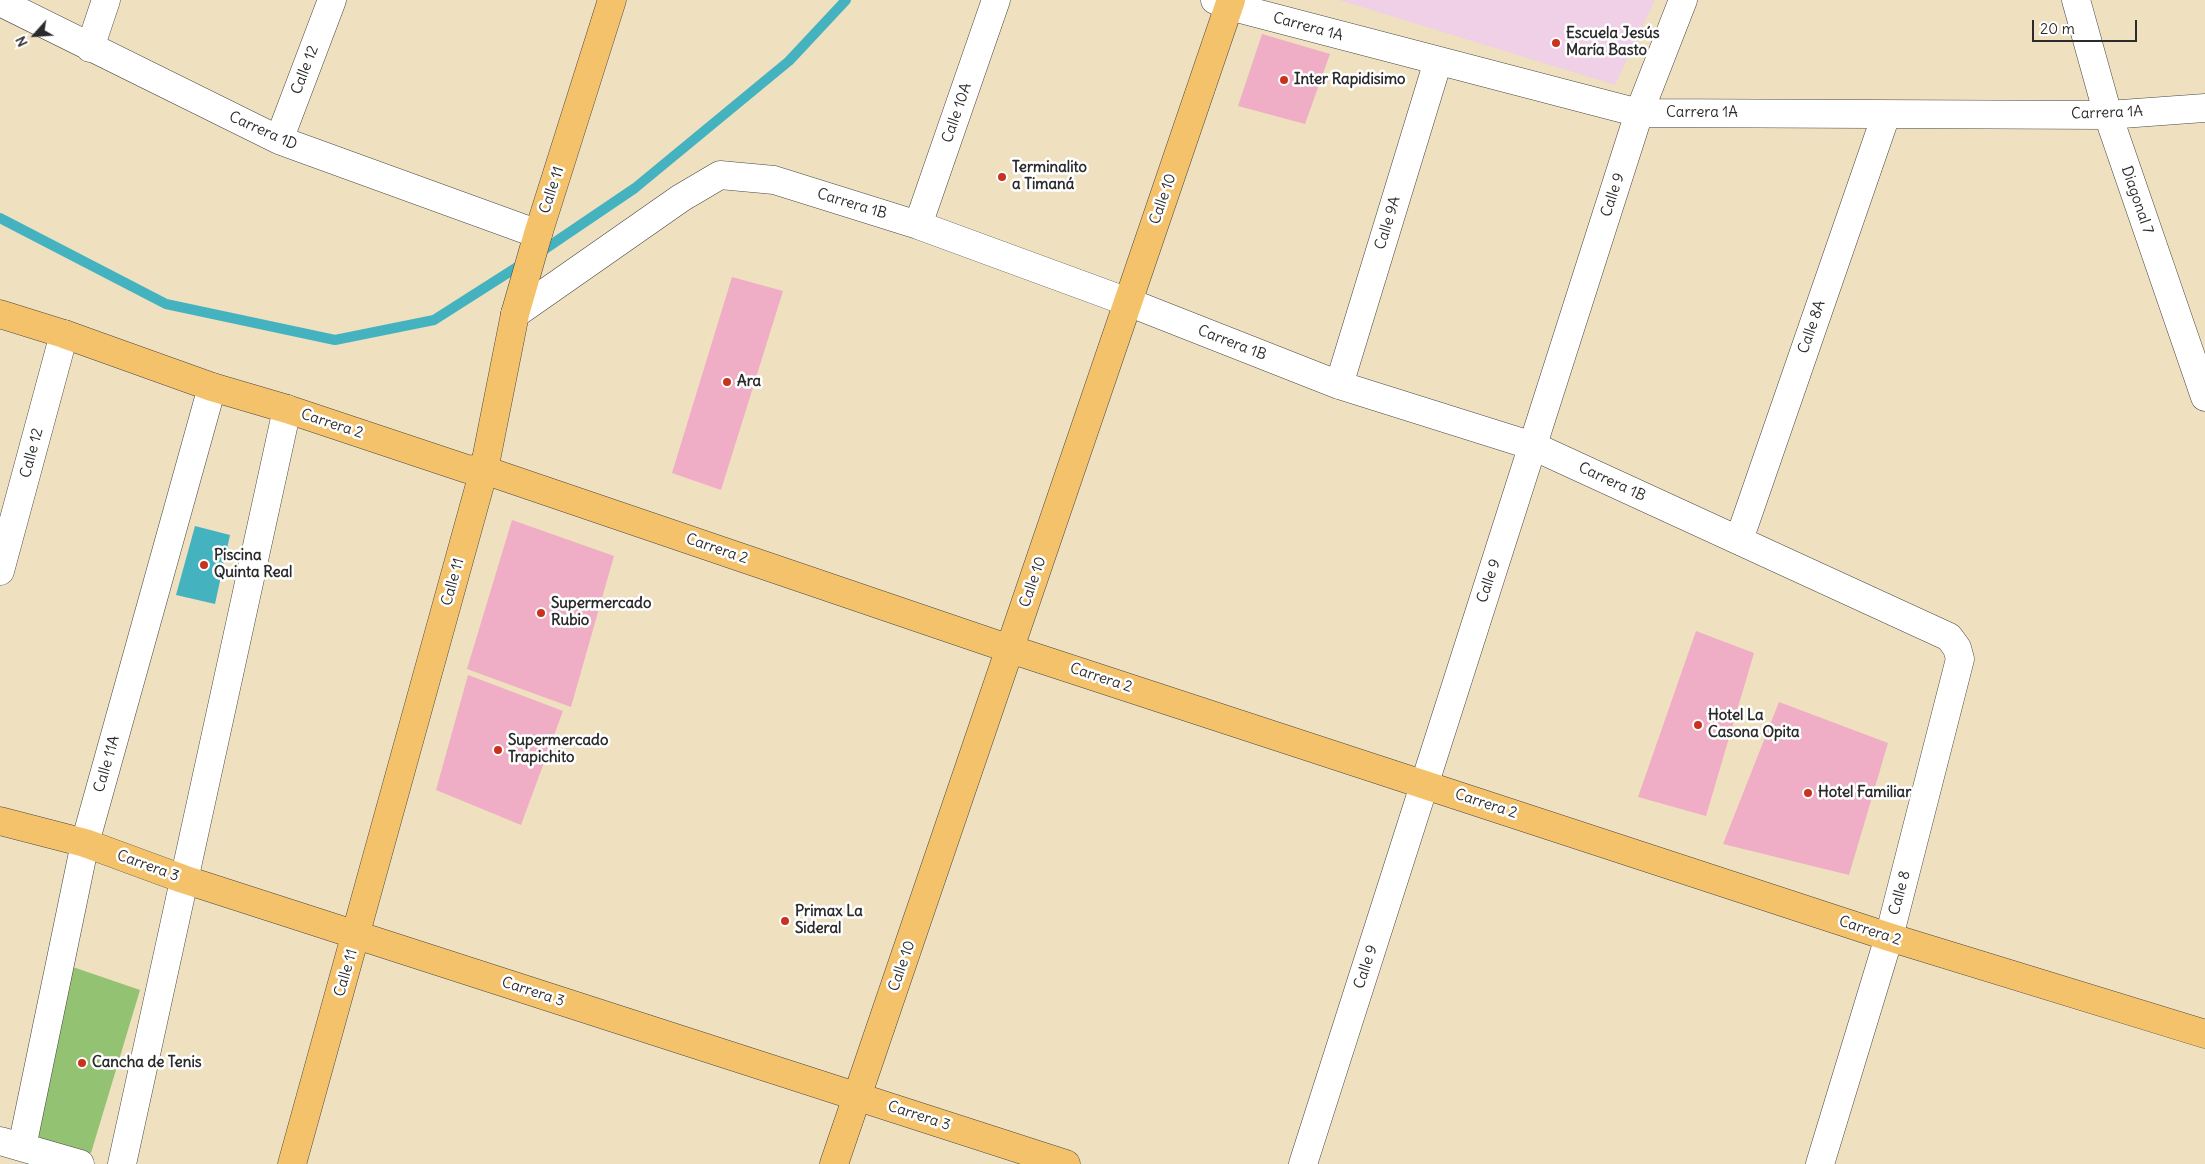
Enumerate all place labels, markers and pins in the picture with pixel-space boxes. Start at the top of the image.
place label: Escuela Jesús María Basto [1566,25,1660,60]
marker: Escuela Jesús María Basto [1550,37,1562,49]
place label: Inter Rapidisimo [1294,71,1406,89]
marker: Inter Rapidisimo [1278,74,1290,86]
place label: Terminalito a Timaná [1012,159,1087,194]
marker: Terminalito a Timaná [996,171,1008,183]
place label: Ara [737,373,761,391]
marker: Ara [721,376,733,388]
place label: Piscina Quinta Real [214,547,292,582]
marker: Piscina Quinta Real [198,559,210,571]
place label: Supermercado Rubio [551,595,651,630]
marker: Supermercado Rubio [535,607,547,619]
place label: Hotel La Casona Opita [1708,707,1800,742]
marker: Hotel La Casona Opita [1692,719,1704,731]
place label: Supermercado Trapichito [508,732,608,767]
marker: Supermercado Trapichito [492,744,504,756]
place label: Hotel Familiar [1818,784,1911,802]
marker: Hotel Familiar [1802,787,1814,799]
place label: Primax La Sideral [795,903,863,938]
marker: Primax La Sideral [779,915,791,927]
place label: Cancha de Tenis [92,1054,202,1072]
marker: Cancha de Tenis [76,1057,88,1069]

